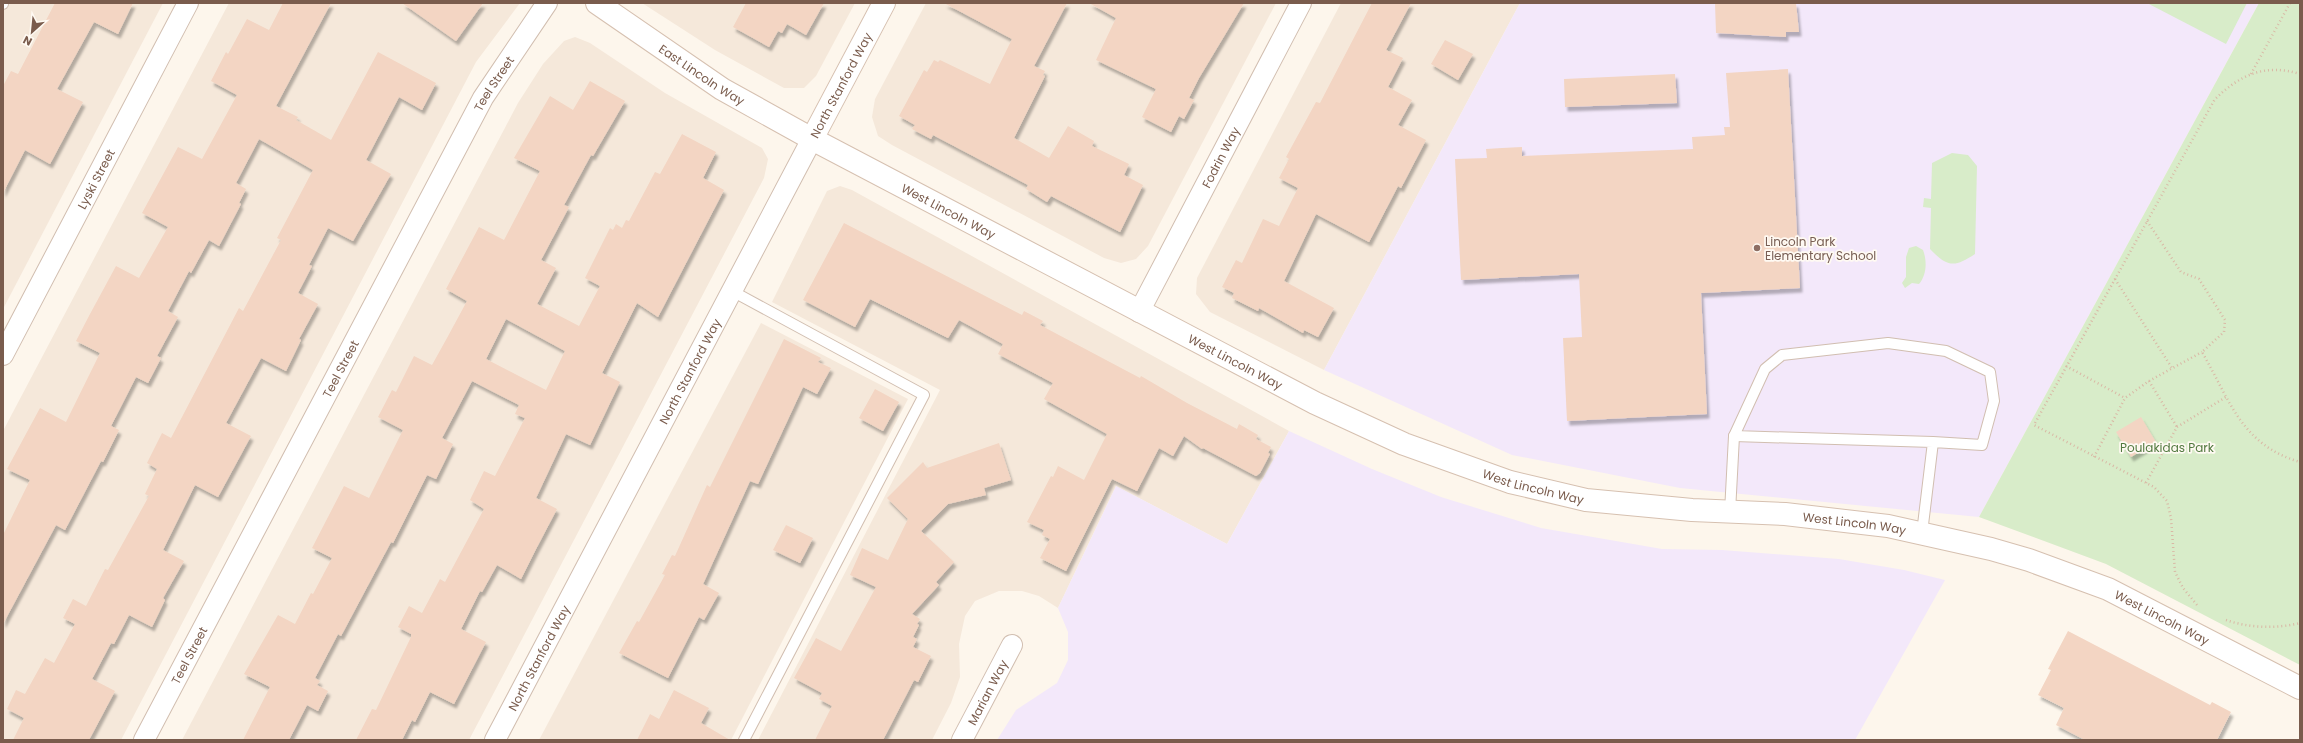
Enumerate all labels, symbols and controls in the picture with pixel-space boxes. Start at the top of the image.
north arrow [12,12,52,52]
street label: North Stanford Way [806,29,876,141]
text: N [20,32,35,50]
street label: East Lincoln Way [656,40,748,109]
street label: Teel Street [469,52,518,114]
street label: Fodrin Way [1197,123,1243,191]
street label: Lyski Street [73,146,118,212]
street label: West Lincoln Way [899,179,999,243]
place label: Lincoln Park Elementary School [1765,233,1876,264]
marker: Lincoln Park Elementary School [1752,243,1762,253]
street label: North Stanford Way [655,315,725,427]
street label: West Lincoln Way [1185,330,1286,393]
street label: Teel Street [318,337,362,400]
park label: Poulakidas Park [2120,439,2215,456]
street label: West Lincoln Way [1480,464,1586,508]
street label: West Lincoln Way [1802,508,1908,538]
street label: West Lincoln Way [2112,586,2213,649]
street label: North Stanford Way [504,602,573,714]
street label: Teel Street [167,623,211,687]
street label: Marian Way [963,656,1011,728]

